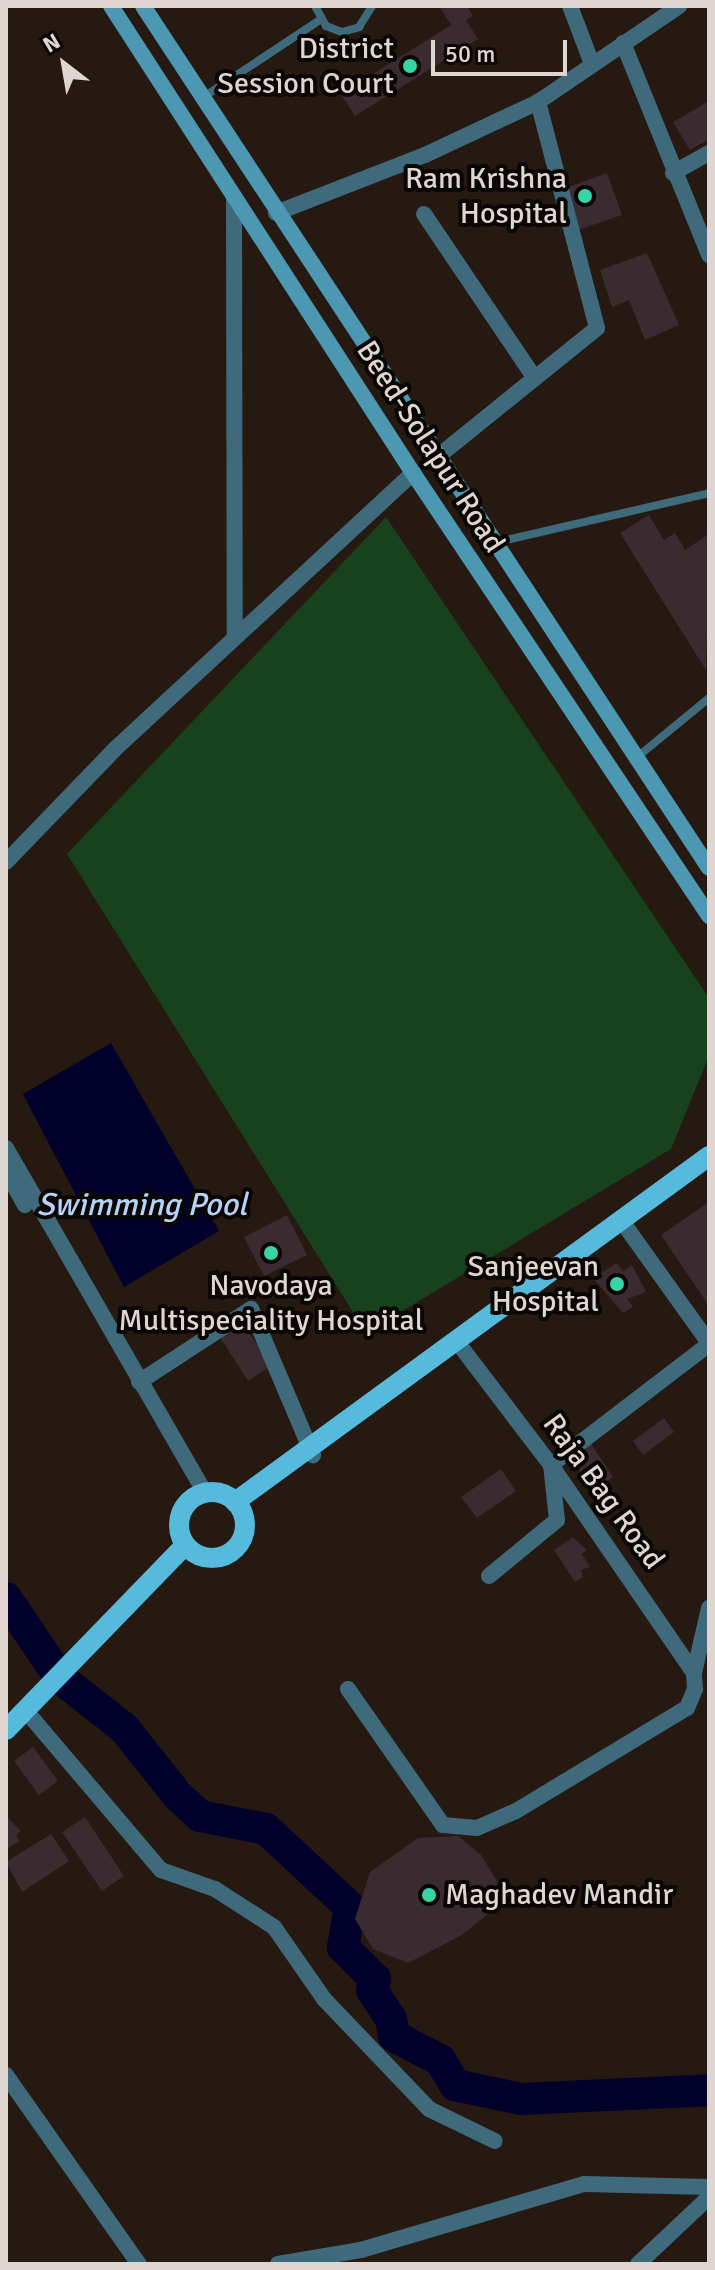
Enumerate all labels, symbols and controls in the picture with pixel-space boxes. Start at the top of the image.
north arrow [24,24,104,104]
scale bar [435,24,571,74]
text: N [38,27,65,59]
place label: District Session Court [217,31,394,102]
text: 50 m [445,39,495,69]
marker: District Session Court [401,57,419,75]
place label: Ram Krishna Hospital [405,161,567,232]
marker: Ram Krishna Hospital [574,185,596,207]
street label: Beed-Solapur Road [348,334,512,560]
water label: Swimming Pool [37,1186,247,1224]
marker: Navodaya Multispeciality Hospital [260,1242,282,1264]
place label: Sanjeevan Hospital [468,1249,599,1320]
place label: Navodaya Multispeciality Hospital [119,1268,423,1338]
marker: Sanjeevan Hospital [606,1273,628,1295]
street label: Raja Bag Road [535,1407,671,1577]
place label: Maghadev Mandir [445,1877,673,1913]
marker: Maghadev Mandir [420,1886,438,1904]

